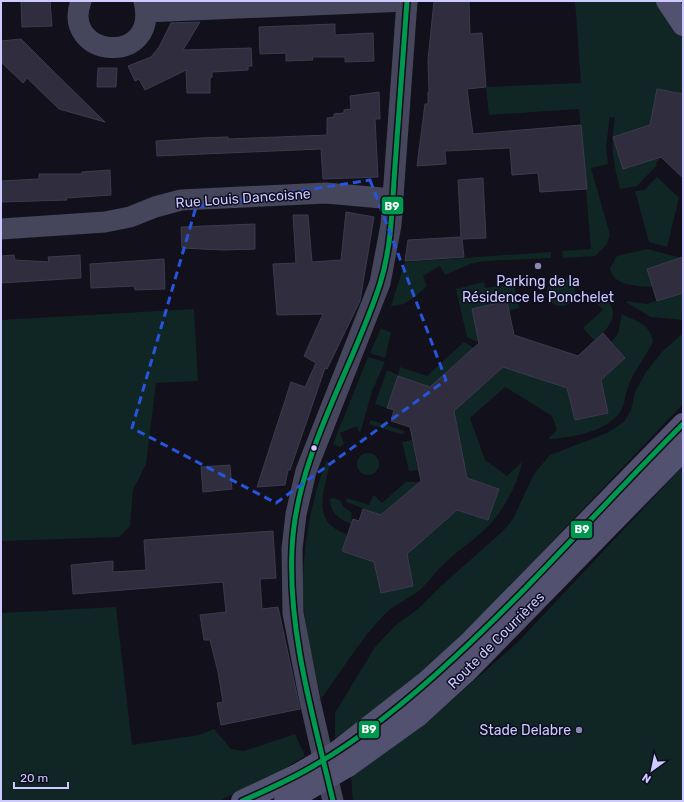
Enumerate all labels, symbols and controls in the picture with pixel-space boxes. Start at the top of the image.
street label: Rue Louis Dancoisne [175,185,311,212]
line badge: B9 [381,196,404,215]
text: B9 [385,200,399,213]
marker: Parking de la Résidence le Ponchelet [533,261,543,271]
place label: Parking de la Résidence le Ponchelet [462,273,615,306]
unlabelled marker [309,443,319,453]
line badge: B9 [570,520,593,539]
text: B9 [575,523,589,536]
street label: Route de Courrières [444,588,548,692]
line badge: B9 [358,720,380,739]
place label: Stade Delabre [480,722,571,739]
text: B9 [362,723,376,736]
marker: Stade Delabre [574,725,584,735]
north arrow [632,750,672,790]
scale bar [14,764,68,790]
text: N [640,770,654,786]
text: 20 m [20,771,48,785]

